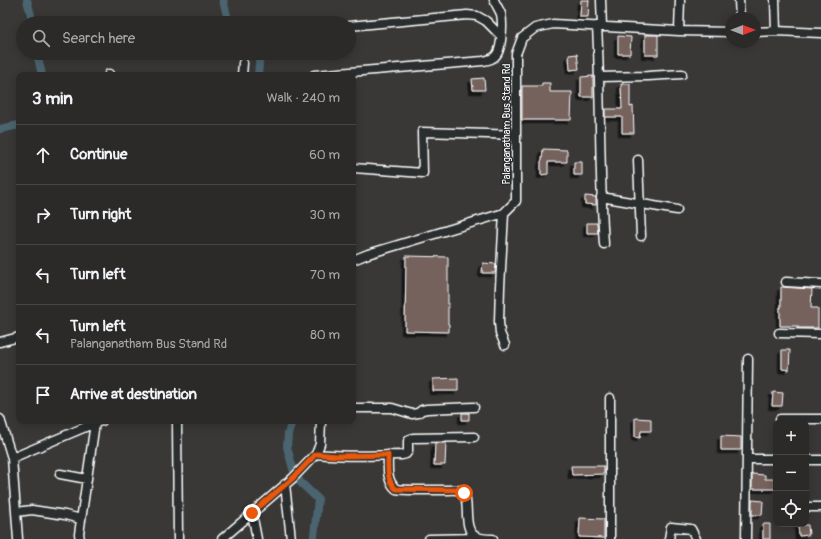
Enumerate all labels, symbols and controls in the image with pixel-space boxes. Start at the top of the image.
north arrow [725,12,761,48]
search box [16,16,356,60]
icon: search [30,27,52,49]
text: Search here [62,29,135,48]
street label: Palanganatham Bus Stand Rd [501,63,513,184]
text: 3 min [32,88,73,109]
text: Walk · 240 m [266,90,340,106]
icon: ahead [32,144,54,166]
text: Continue [70,145,128,164]
text: 60 m [309,147,340,163]
icon: right [32,204,54,226]
text: Turn right [70,205,131,224]
text: 30 m [310,207,340,223]
icon: left [32,264,54,286]
text: Turn left [70,265,126,284]
text: 70 m [310,267,340,283]
text: Turn left [70,317,126,336]
icon: left [32,324,54,346]
text: 80 m [310,327,340,343]
text: Palanganatham Bus Stand Rd [70,336,227,352]
icon: arrive [32,384,54,406]
text: Arrive at destination [70,385,197,404]
map controls [773,419,809,527]
button: + [773,419,809,455]
button: − [773,455,809,491]
route start [455,484,473,502]
button: locate [773,491,809,527]
route end [243,504,261,522]

